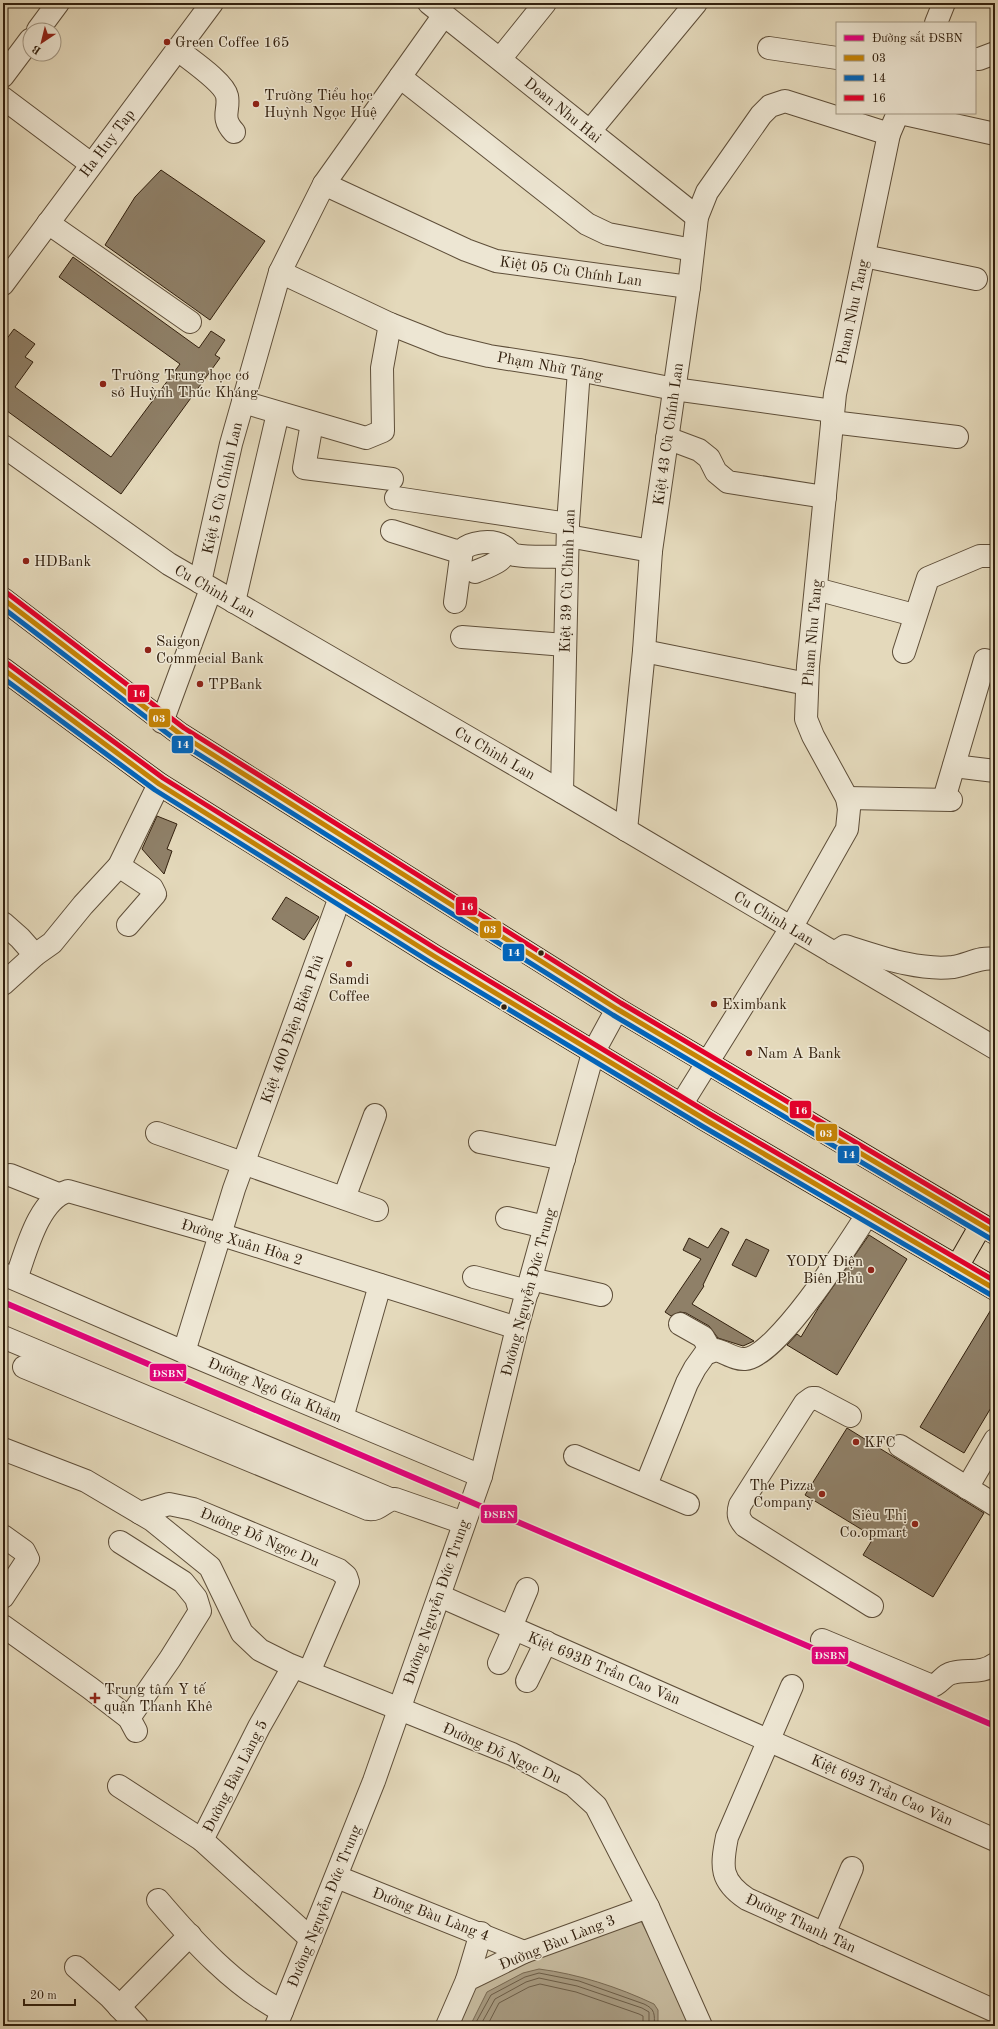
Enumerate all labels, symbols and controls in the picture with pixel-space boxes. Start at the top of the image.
north arrow [22,22,62,62]
legend [836,22,976,114]
text: Đường sắt ĐSBN [872,31,963,45]
place label: Green Coffee 165 [175,36,290,51]
marker: Green Coffee 165 [162,37,172,47]
text: B [31,42,43,56]
text: 03 [872,53,886,65]
text: 14 [872,73,886,85]
street label: Doan Nhu Hai [521,76,603,147]
place label: Trường Tiểu học Huỳnh Ngọc Huệ [264,87,377,121]
text: 16 [872,93,886,105]
marker: Trường Tiểu học Huỳnh Ngọc Huệ [251,99,261,109]
street label: Ha Huy Tap [78,107,139,181]
street label: Kiệt 05 Cù Chính Lan [499,255,643,290]
street label: Pham Nhu Tang [835,258,872,366]
street label: Phạm Nhữ Tăng [495,351,604,384]
street label: Kiệt 43 Cù Chính Lan [652,362,687,506]
place label: Trường Trung học cơ sở Huỳnh Thúc Kháng [111,369,258,401]
marker: Trường Trung học cơ sở Huỳnh Thúc Kháng [98,379,108,389]
street label: Kiệt 5 Cù Chính Lan [201,421,246,556]
street label: Kiệt 39 Cù Chính Lan [558,509,579,653]
place label: HDBank [34,555,91,570]
marker: HDBank [21,556,31,566]
street label: Cu Chinh Lan [171,563,257,621]
street label: Pham Nhu Tang [801,579,826,687]
place label: Saigon Commecial Bank [156,635,264,667]
marker: Saigon Commecial Bank [143,645,153,655]
place label: TPBank [208,678,263,693]
marker: TPBank [195,679,205,689]
line badge: 16 [127,684,150,703]
text: 16 [133,689,145,700]
line badge: 03 [148,708,171,728]
text: 03 [153,714,165,725]
street label: Cu Chinh Lan [451,725,537,783]
line badge: 14 [171,735,194,754]
text: 14 [177,740,189,751]
street label: Cu Chinh Lan [731,890,816,949]
line badge: 16 [455,896,478,916]
text: 16 [461,902,473,913]
line badge: 03 [479,920,502,939]
text: 03 [484,925,496,936]
line badge: 14 [502,943,525,962]
text: 14 [508,948,520,959]
unlabelled marker [536,948,546,958]
street label: Kiệt 400 Điện Biên Phủ [260,953,327,1106]
marker: Samdi Coffee [344,959,354,969]
place label: Samdi Coffee [328,973,370,1005]
place label: Eximbank [722,998,787,1013]
marker: Eximbank [709,999,719,1009]
unlabelled marker [499,1002,509,1012]
place label: Nam A Bank [757,1047,842,1062]
marker: Nam A Bank [744,1048,754,1058]
line badge: 16 [789,1100,812,1119]
text: 16 [795,1106,807,1117]
line badge: 03 [815,1123,838,1142]
text: 03 [820,1129,832,1140]
line badge: 14 [837,1145,860,1164]
text: 14 [843,1150,855,1161]
street label: Đường Nguyễn Đức Trung [499,1206,559,1378]
street label: Đường Xuân Hòa 2 [179,1218,304,1269]
place label: YODY Điện Biên Phủ [786,1255,863,1287]
marker: YODY Điện Biên Phủ [866,1265,876,1275]
street label: Đường Ngô Gia Khảm [205,1356,344,1426]
line badge: ĐSBN [149,1363,187,1382]
text: ĐSBN [152,1369,184,1380]
place label: KFC [864,1436,896,1451]
marker: KFC [851,1437,861,1447]
place label: The Pizza Company [749,1479,815,1511]
marker: The Pizza Company [817,1489,827,1499]
line badge: ĐSBN [480,1504,518,1524]
street label: Đường Đỗ Ngọc Du [198,1506,322,1570]
place label: Siêu Thị Co.opmart [839,1509,907,1541]
text: ĐSBN [483,1510,515,1521]
street label: Đường Nguyễn Đức Trung [401,1518,473,1687]
marker: Siêu Thị Co.opmart [910,1519,920,1529]
street label: Kiệt 693B Trần Cao Vân [525,1629,683,1708]
line badge: ĐSBN [811,1646,849,1665]
text: ĐSBN [814,1651,846,1662]
place label: Trung tâm Y tế quận Thanh Khê [104,1682,212,1715]
marker: Trung tâm Y tế quận Thanh Khê [89,1692,101,1704]
street label: Đường Bàu Làng 5 [202,1718,271,1835]
street label: Đường Đỗ Ngọc Du [440,1721,563,1787]
street label: Kiệt 693 Trần Cao Vân [808,1751,956,1830]
street label: Đường Nguyễn Đức Trung [285,1823,365,1990]
street label: Đường Bàu Làng 4 [370,1886,491,1945]
street label: Đường Thanh Tân [743,1892,858,1956]
street label: Đường Bàu Làng 3 [497,1913,618,1974]
scale bar [24,1981,75,2007]
text: 20 m [30,1990,57,2002]

